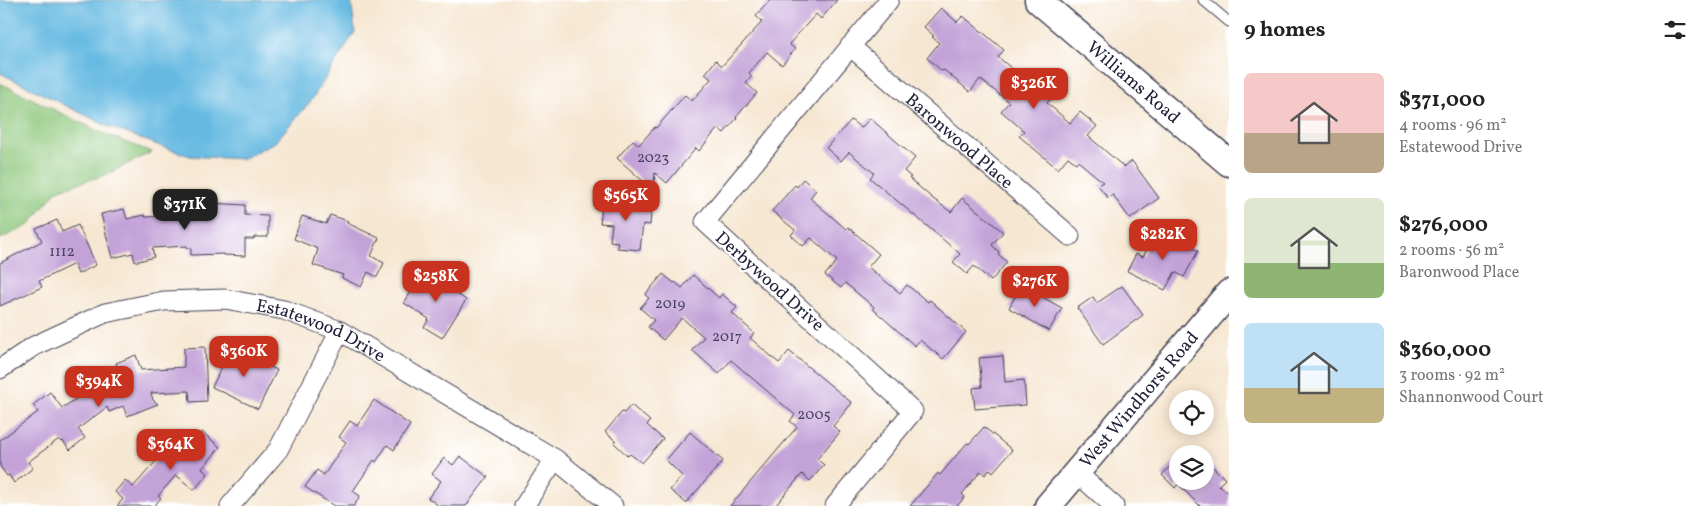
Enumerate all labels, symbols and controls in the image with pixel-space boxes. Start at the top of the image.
text: 9 homes [1244,16,1325,45]
icon: filters [1661,16,1689,44]
street label: Williams Road [1081,36,1185,130]
pin: $326K [999,68,1069,110]
text: $326K [1011,73,1057,95]
text: $371,000 [1399,86,1485,115]
street label: Baronwood Place [899,88,1018,196]
icon: home [1284,93,1344,153]
text: 4 rooms · 96 m² [1399,115,1506,137]
text: Estatewood Drive [1399,137,1522,159]
house number: 2023 [637,148,669,169]
pin: $565K [591,180,661,222]
text: $565K [604,185,648,207]
pin: $371K [150,188,220,231]
text: $371K [164,194,206,216]
text: $276,000 [1399,211,1488,240]
pin: $282K [1128,218,1198,261]
icon: home [1284,218,1344,278]
text: $282K [1140,224,1186,246]
street label: Derbywood Drive [709,226,829,338]
text: 2 rooms · 56 m² [1399,240,1504,262]
house number: 1112 [49,242,75,263]
pin: $258K [401,260,471,303]
text: Baronwood Place [1399,262,1519,284]
text: $258K [413,266,459,288]
pin: $276K [1000,266,1070,308]
text: $276K [1013,271,1057,293]
street label: Estatewood Drive [254,294,389,369]
house number: 2019 [655,294,685,315]
house number: 2017 [712,327,742,348]
street label: West Windhorst Road [1074,327,1205,474]
pin: $360K [209,336,279,378]
text: $360,000 [1399,336,1491,365]
text: $360K [220,341,268,363]
icon: home [1284,343,1344,403]
text: 3 rooms · 92 m² [1399,365,1505,387]
pin: $394K [64,366,134,408]
text: $394K [76,371,122,393]
text: Shannonwood Court [1399,387,1544,409]
map controls [1169,390,1214,490]
button: locate [1169,390,1214,435]
house number: 2005 [797,405,831,426]
pin: $364K [136,428,206,471]
text: $364K [148,434,194,456]
button: layers [1169,445,1214,490]

